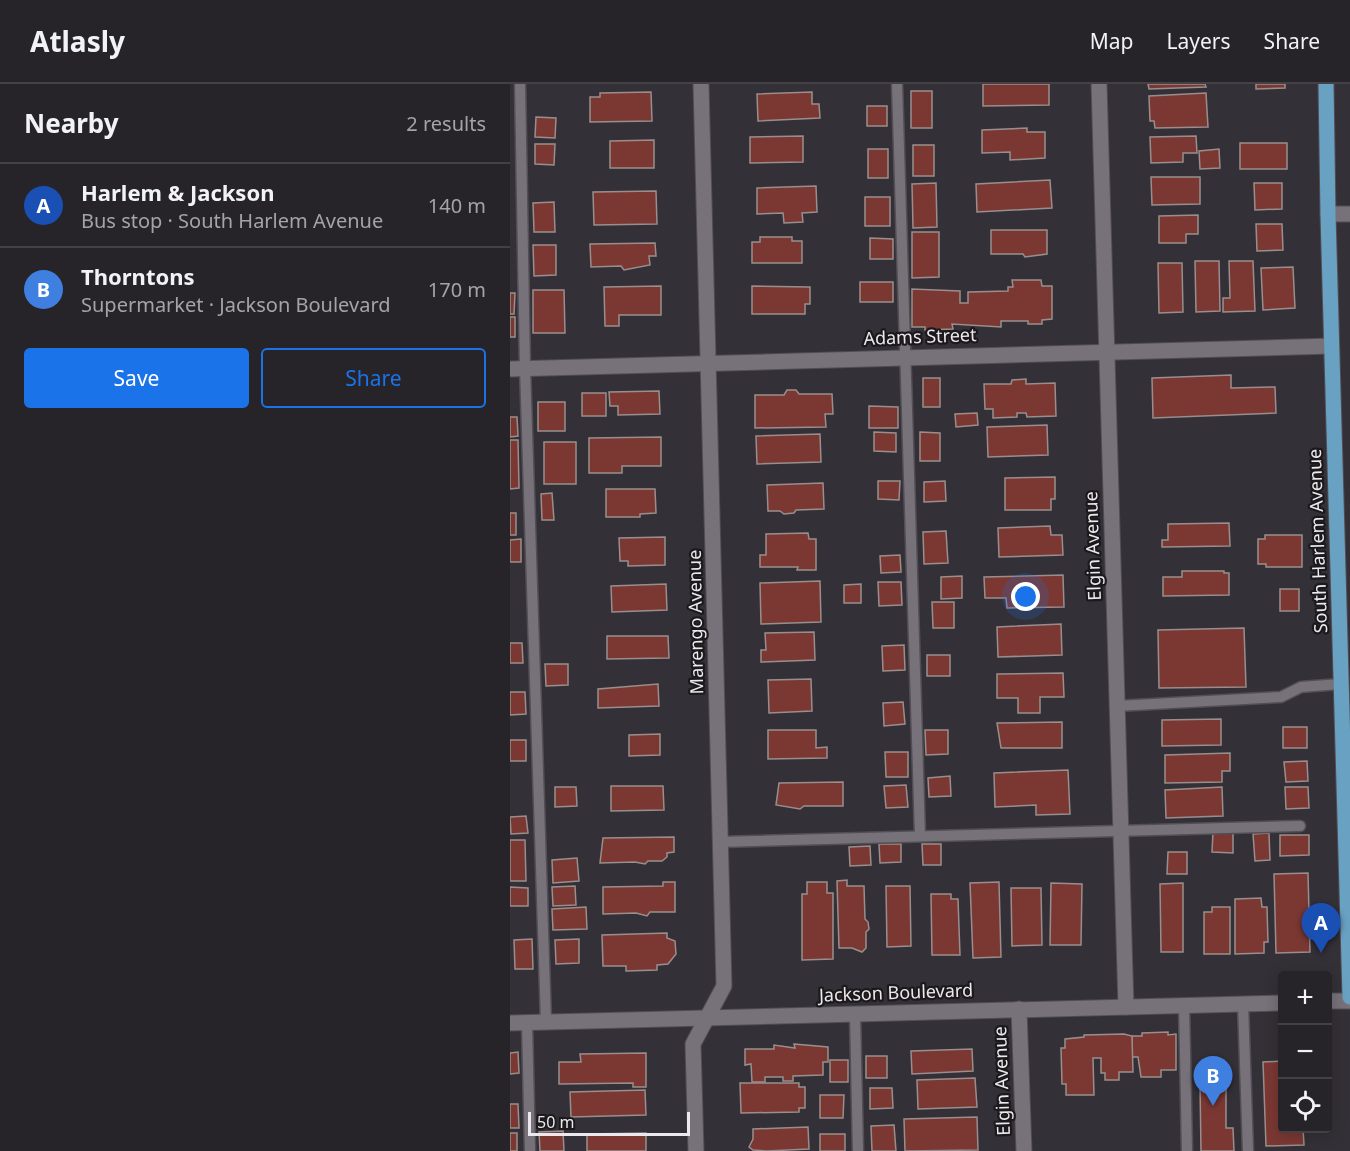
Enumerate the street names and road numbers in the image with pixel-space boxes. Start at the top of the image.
street label: Adams Street [863,322,977,350]
street label: South Harlem Avenue [1302,448,1332,634]
street label: Elgin Avenue [1078,491,1106,601]
street label: Marengo Avenue [682,550,708,695]
street label: Jackson Boulevard [817,977,973,1007]
street label: Elgin Avenue [987,1026,1015,1136]

